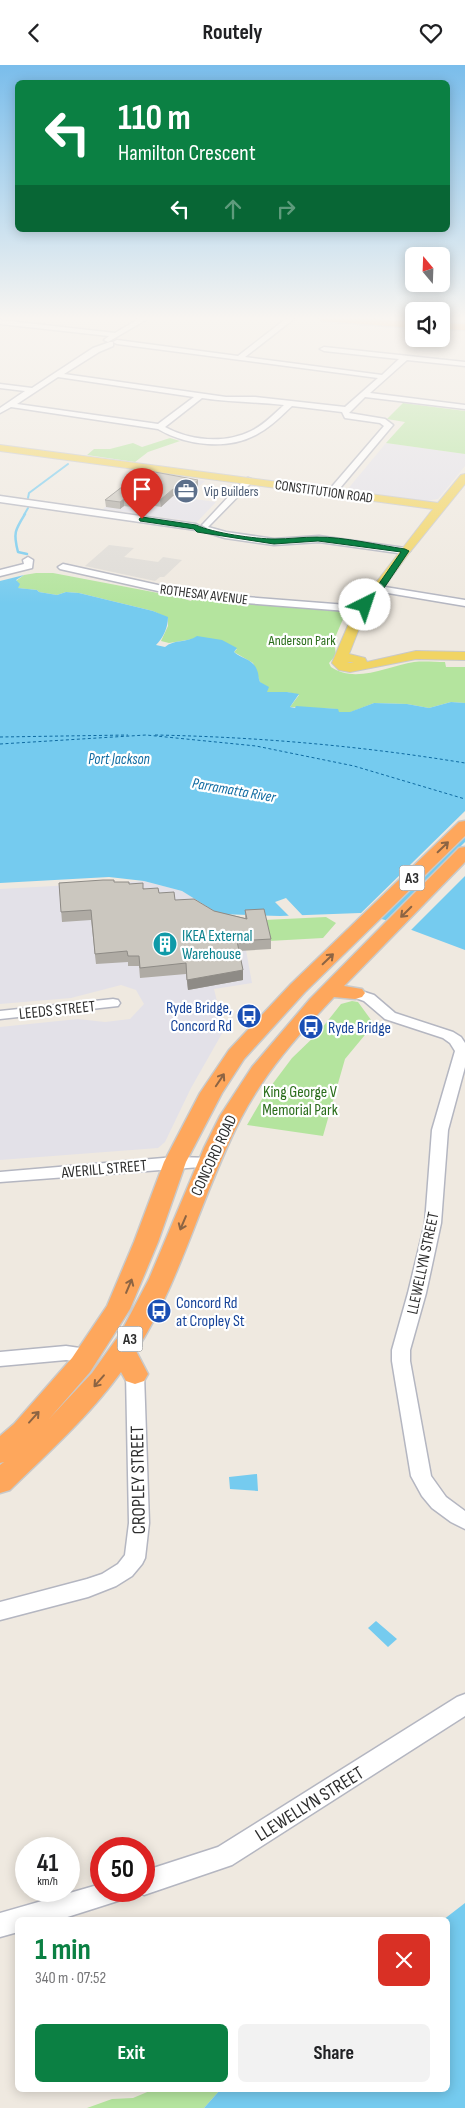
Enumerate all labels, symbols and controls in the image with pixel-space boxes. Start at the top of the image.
icon: back [20,19,48,47]
text: Routely [203,19,262,46]
icon: heart [417,19,445,47]
text: 110 m [118,97,191,140]
icon: left [35,100,100,165]
text: Hamilton Crescent [118,140,256,167]
icon: left [166,195,194,223]
icon: ahead [219,195,247,223]
icon: right [272,195,300,223]
north arrow [405,247,450,293]
map controls [405,247,450,347]
button: sound [405,302,450,347]
pin [121,468,163,519]
icon: arrive [128,475,156,503]
street label: CONSTITUTION ROAD [274,476,374,507]
office icon: Vip Builders [173,478,199,504]
place label: Vip Builders [204,483,259,500]
position arrow [338,578,390,630]
street label: ROTHESAY AVENUE [159,581,249,608]
park label: Anderson Park [267,632,336,649]
water label: Port Jackson [88,750,150,769]
water label: Parramatta River [191,774,278,807]
one-way arrow [437,841,449,853]
road number: A3 [400,865,424,891]
one-way arrow [400,906,412,918]
place label: IKEA External Warehouse [182,927,253,964]
building icon: IKEA External Warehouse [152,931,178,957]
one-way arrow [322,953,334,966]
street label: LEEDS STREET [18,997,97,1024]
place label: Ryde Bridge, Concord Rd [166,999,232,1036]
bus stop icon: Ryde Bridge, Concord Rd [236,1003,262,1029]
bus stop icon: Ryde Bridge [298,1014,324,1040]
place label: Ryde Bridge [328,1019,391,1038]
one-way arrow [214,1073,225,1087]
park label: King George V Memorial Park [262,1083,338,1120]
street label: CONCORD ROAD [187,1112,241,1199]
street label: AVERILL STREET [60,1156,148,1183]
street label: LLEWELLYN STREET [403,1210,444,1316]
one-way arrow [177,1215,187,1230]
one-way arrow [124,1279,134,1294]
place label: Concord Rd at Cropley St [176,1294,245,1331]
bus stop icon: Concord Rd at Cropley St [146,1298,172,1324]
road number: A3 [118,1327,142,1351]
one-way arrow [93,1375,105,1388]
one-way arrow [29,1411,40,1424]
street label: CROPLEY STREET [126,1425,151,1535]
street label: LLEWELLYN STREET [251,1762,368,1847]
speed limit sign: 50 [90,1837,155,1902]
text: 41 [37,1848,58,1879]
text: km/h [37,1874,58,1889]
text: 1 min [35,1932,91,1968]
button: close [378,1934,430,1986]
text: 340 m · 07:52 [35,1969,106,1988]
button: Exit [35,2024,228,2082]
button: Share [238,2024,430,2082]

